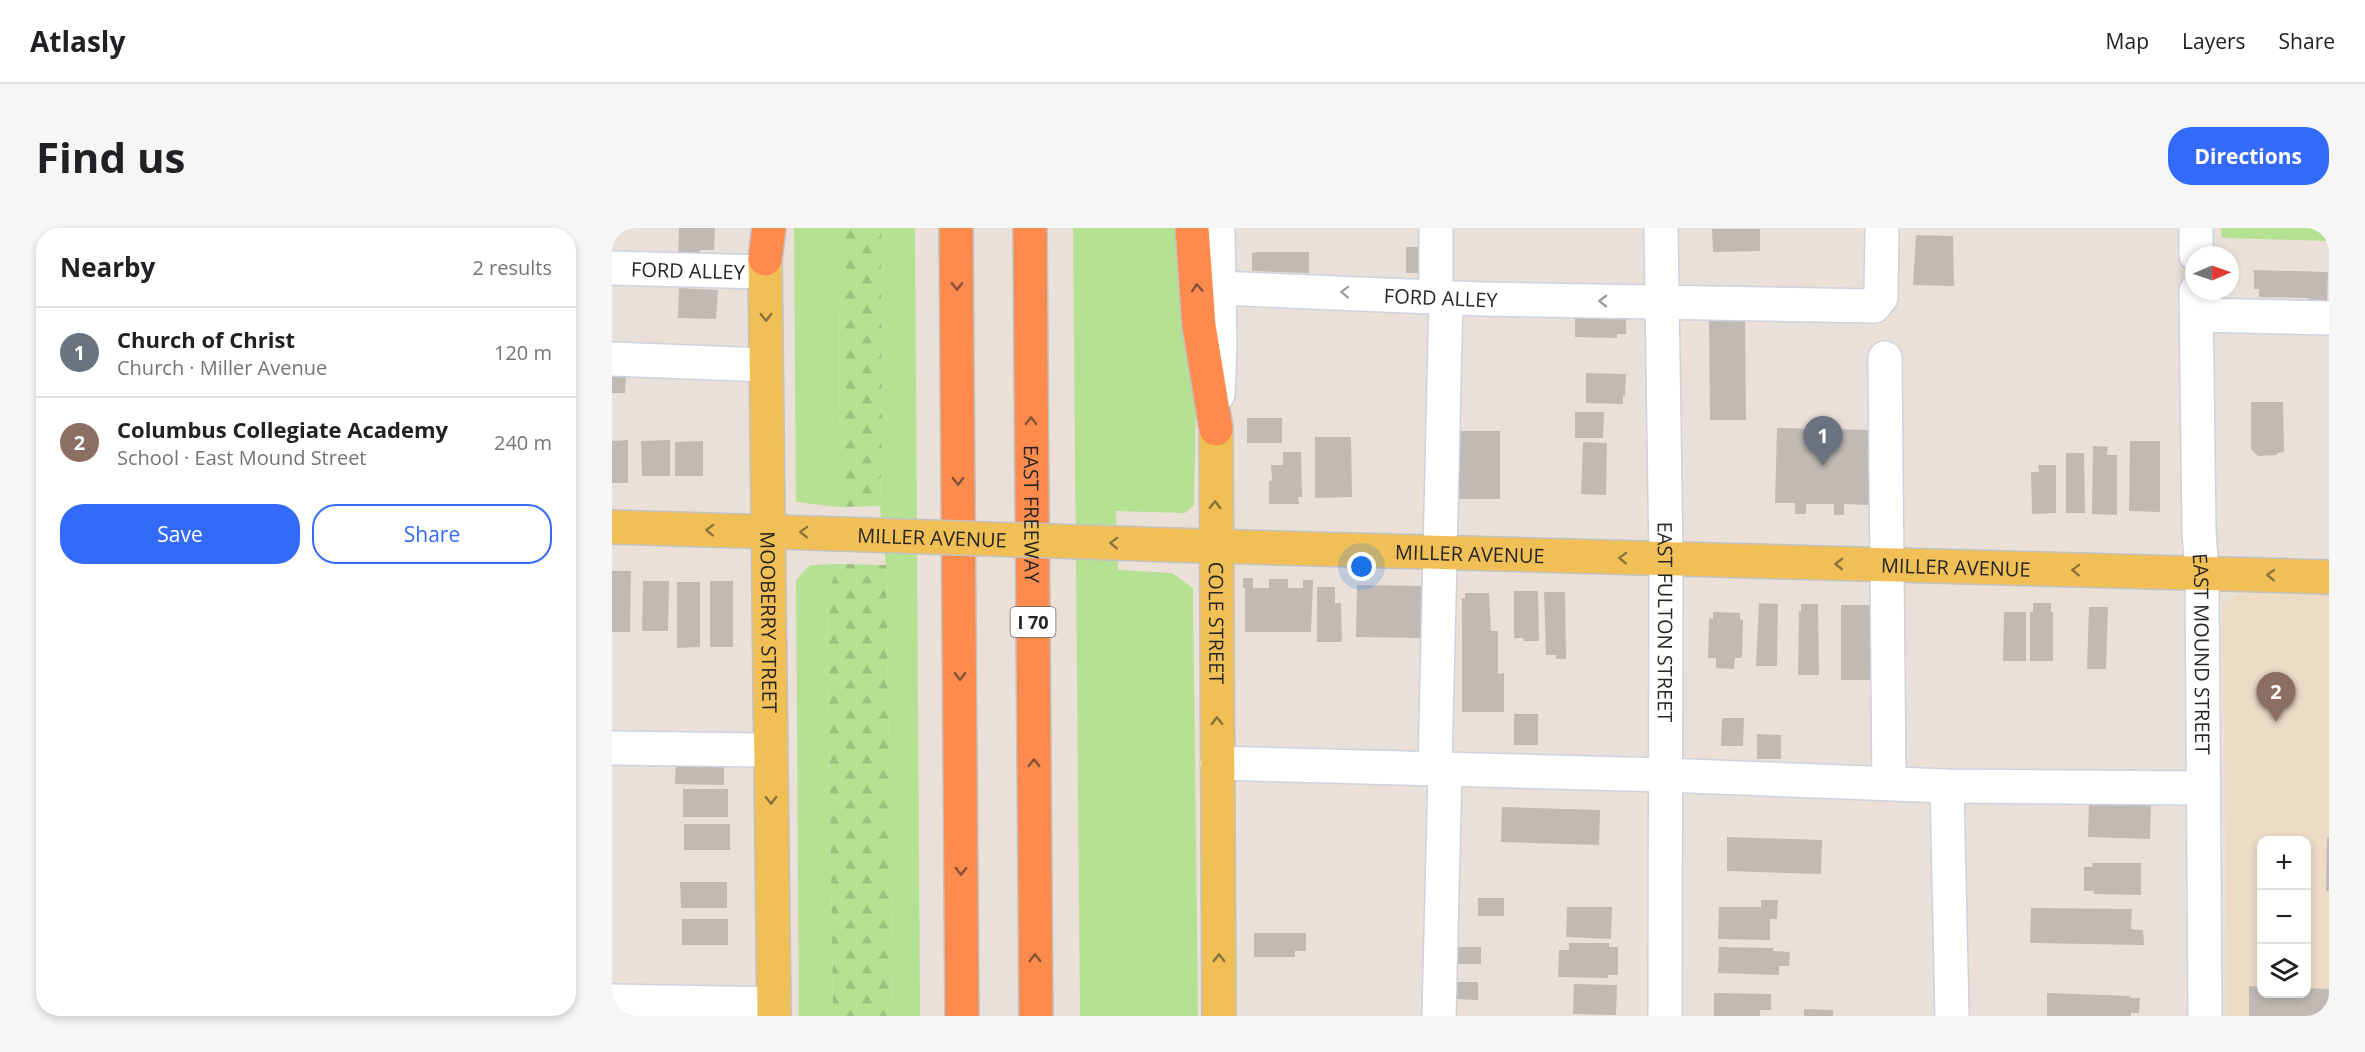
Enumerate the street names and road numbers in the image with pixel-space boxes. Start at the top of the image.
street label: FORD ALLEY [631,255,746,285]
street label: FORD ALLEY [1383,281,1499,313]
street label: EAST FREEWAY [1018,445,1046,584]
street label: MILLER AVENUE [857,521,1007,553]
street label: EAST FULTON STREET [1652,521,1680,722]
street label: MOOBERRY STREET [755,531,784,713]
street label: MILLER AVENUE [1395,538,1545,569]
street label: MILLER AVENUE [1881,551,2031,582]
street label: EAST MOUND STREET [2187,552,2217,755]
street label: COLE STREET [1203,562,1231,684]
road number: I 70 [1010,607,1056,637]

